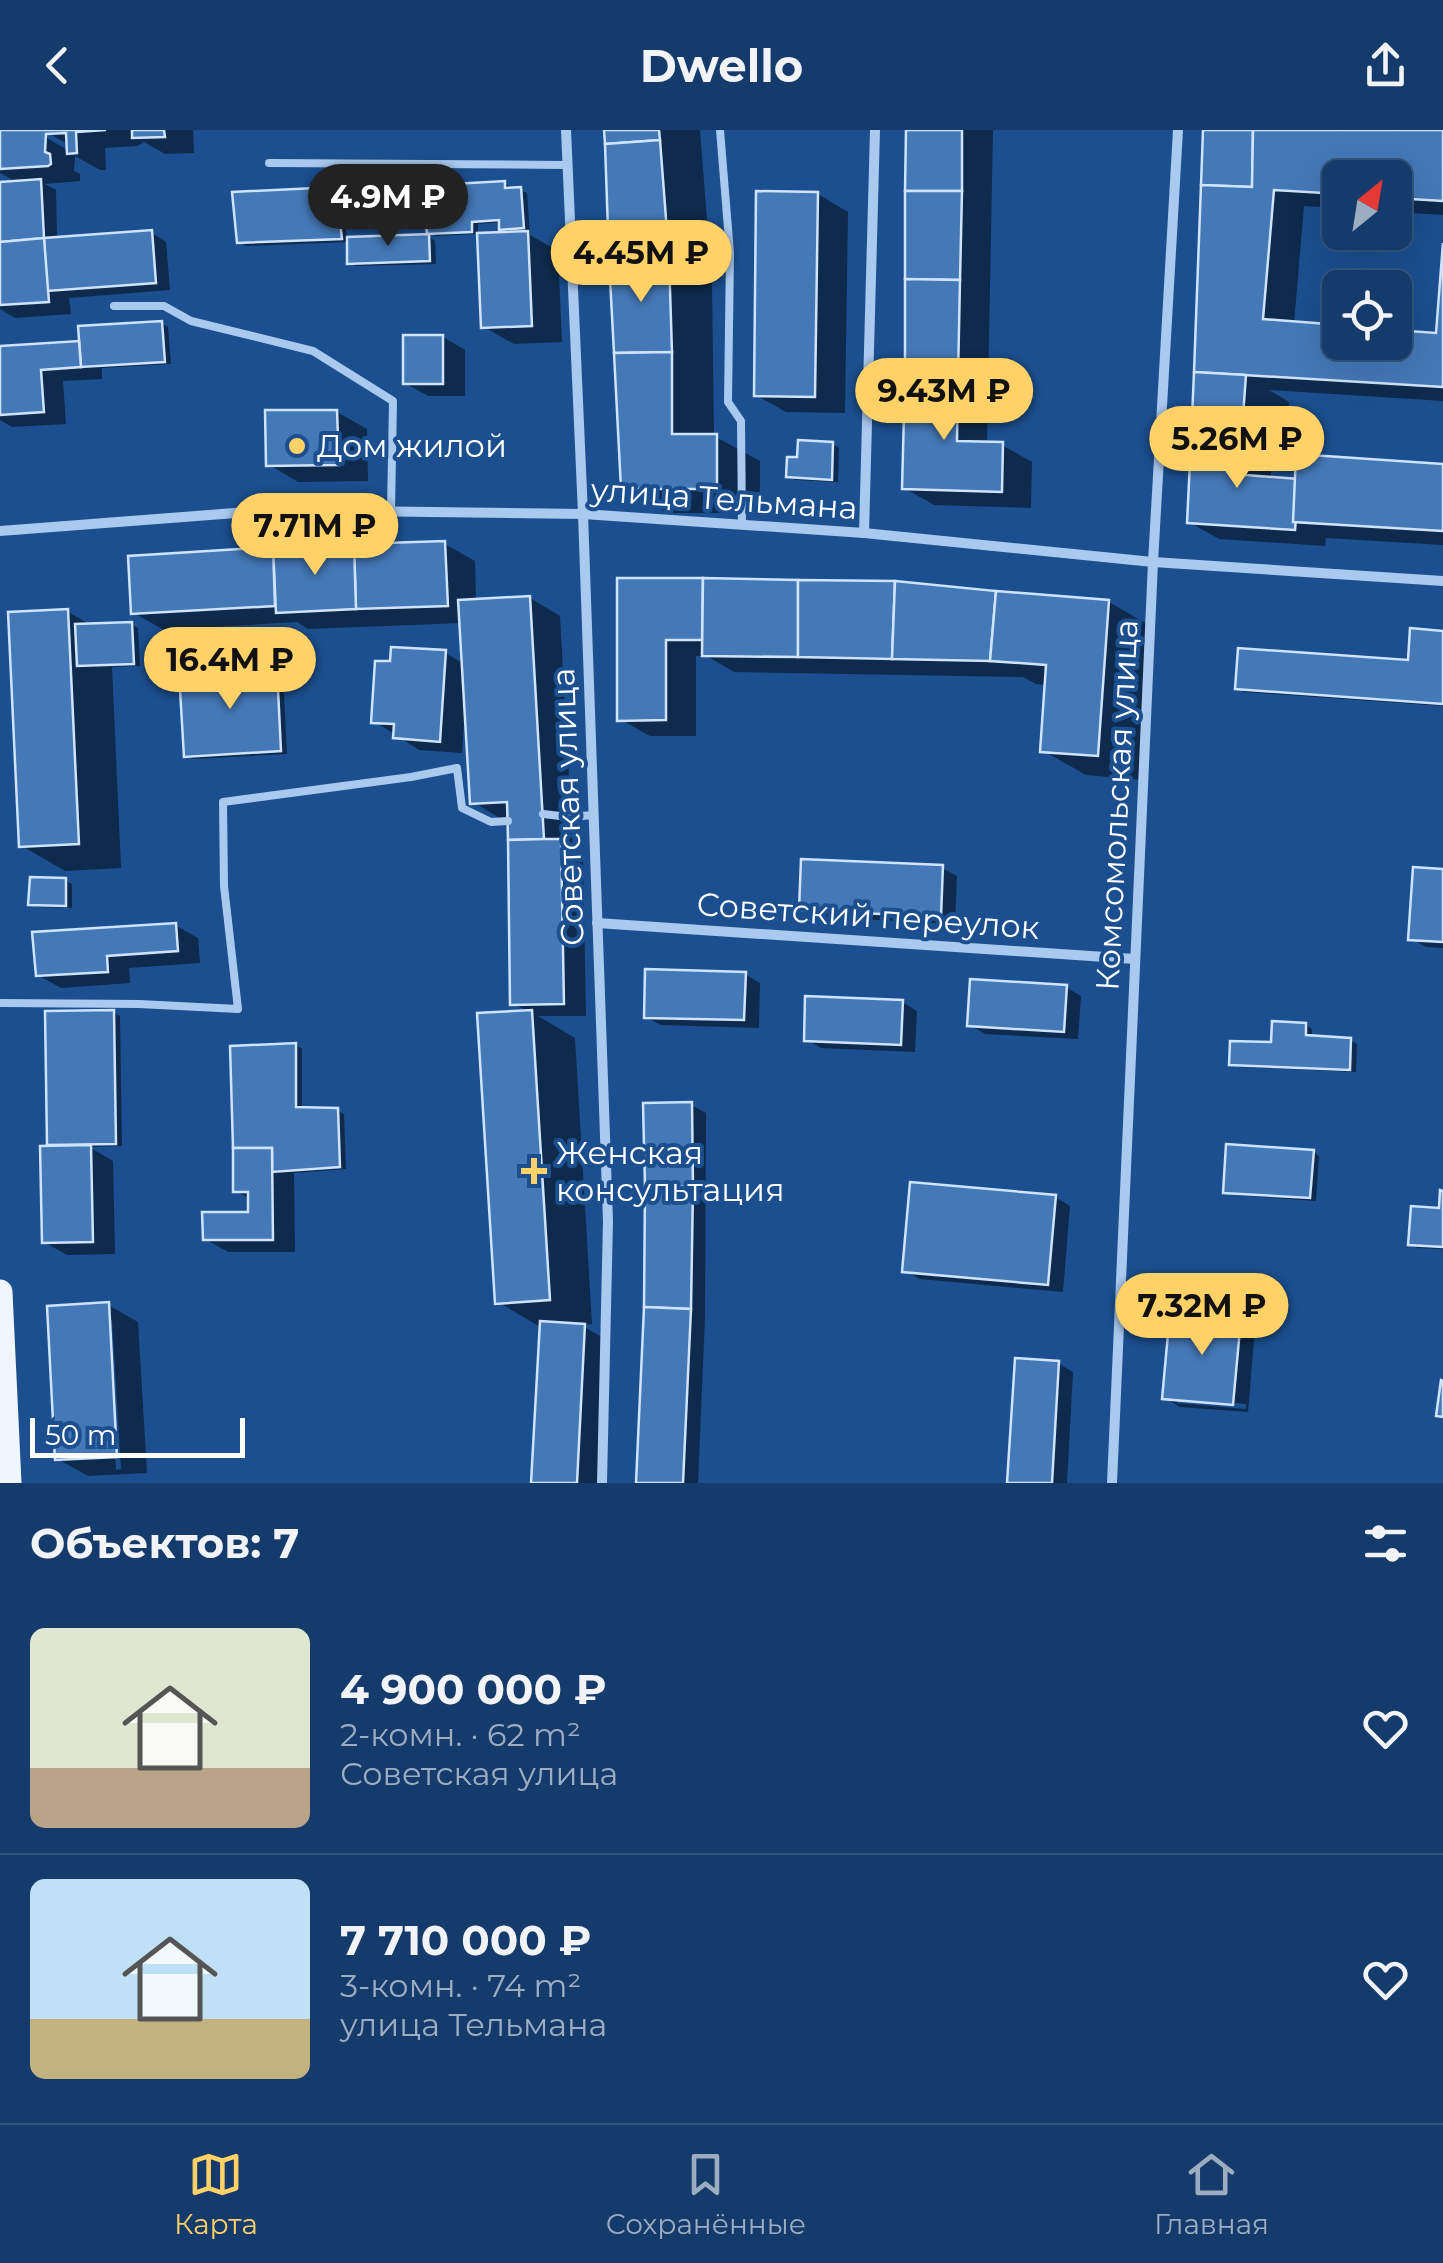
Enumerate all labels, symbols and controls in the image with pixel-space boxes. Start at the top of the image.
icon: back [30,38,85,93]
text: Dwello [640,38,803,93]
icon: share [1358,38,1413,93]
north arrow [1322,160,1412,250]
map controls [1322,160,1412,360]
pin: 4.9M ₽ [307,164,469,249]
text: 4.9M ₽ [330,177,446,216]
pin: 4.45M ₽ [549,220,733,305]
text: 4.45M ₽ [573,233,709,272]
button: locate [1322,270,1412,360]
pin: 9.43M ₽ [852,358,1036,443]
text: 9.43M ₽ [877,371,1011,410]
pin: 5.26M ₽ [1145,406,1329,491]
text: 5.26M ₽ [1171,419,1303,458]
place label: Дом жилой [317,426,507,465]
marker: Дом жилой [286,435,308,457]
street label: улица Тельмана [588,470,859,527]
pin: 7.71M ₽ [223,493,407,578]
text: 7.71M ₽ [253,506,377,545]
street label: Комсомольская улица [1087,618,1146,992]
pin: 16.4M ₽ [138,627,322,712]
text: 16.4M ₽ [166,640,294,679]
street label: Советская улица [543,667,592,947]
street label: Советский переулок [695,884,1041,947]
place label: Женская консультация [556,1133,785,1209]
marker: Женская консультация [521,1158,547,1184]
pin: 7.32M ₽ [1110,1273,1294,1358]
text: 7.32M ₽ [1137,1286,1267,1325]
scale bar [30,1413,245,1458]
text: 50 m [45,1418,116,1452]
icon: filters [1358,1516,1413,1571]
text: Объектов: 7 [30,1517,299,1569]
text: 4 900 000 ₽ [340,1663,607,1715]
icon: home [110,1668,230,1788]
icon: heart [1358,1701,1413,1756]
text: 2-комн. · 62 m² [340,1715,581,1754]
text: Советская улица [340,1754,618,1793]
text: 7 710 000 ₽ [340,1914,591,1966]
icon: home [110,1919,230,2039]
icon: heart [1358,1952,1413,2007]
text: 3-комн. · 74 m² [340,1966,581,2005]
text: улица Тельмана [340,2005,607,2044]
tab: Карта [174,2147,258,2241]
tab: Сохранённые [606,2147,806,2241]
tab: Главная [1154,2147,1269,2241]

